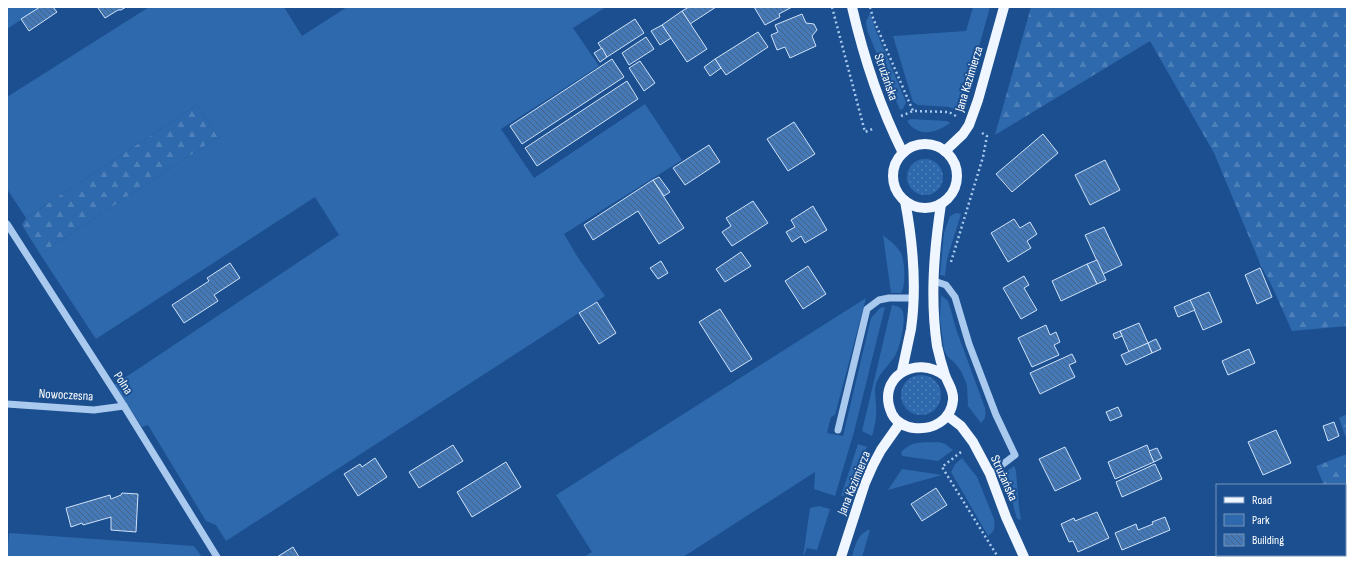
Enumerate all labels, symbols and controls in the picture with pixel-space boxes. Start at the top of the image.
street label: Jana Kazimierza [951,44,987,115]
street label: Strużańska [871,51,901,103]
street label: Polna [110,369,136,397]
street label: Nowoczesna [38,386,94,404]
street label: Jana Kazimierza [834,449,874,518]
street label: Strużańska [987,453,1021,503]
legend [1216,484,1346,556]
text: Road [1252,493,1272,508]
text: Park [1252,513,1270,528]
text: Building [1252,533,1284,548]

